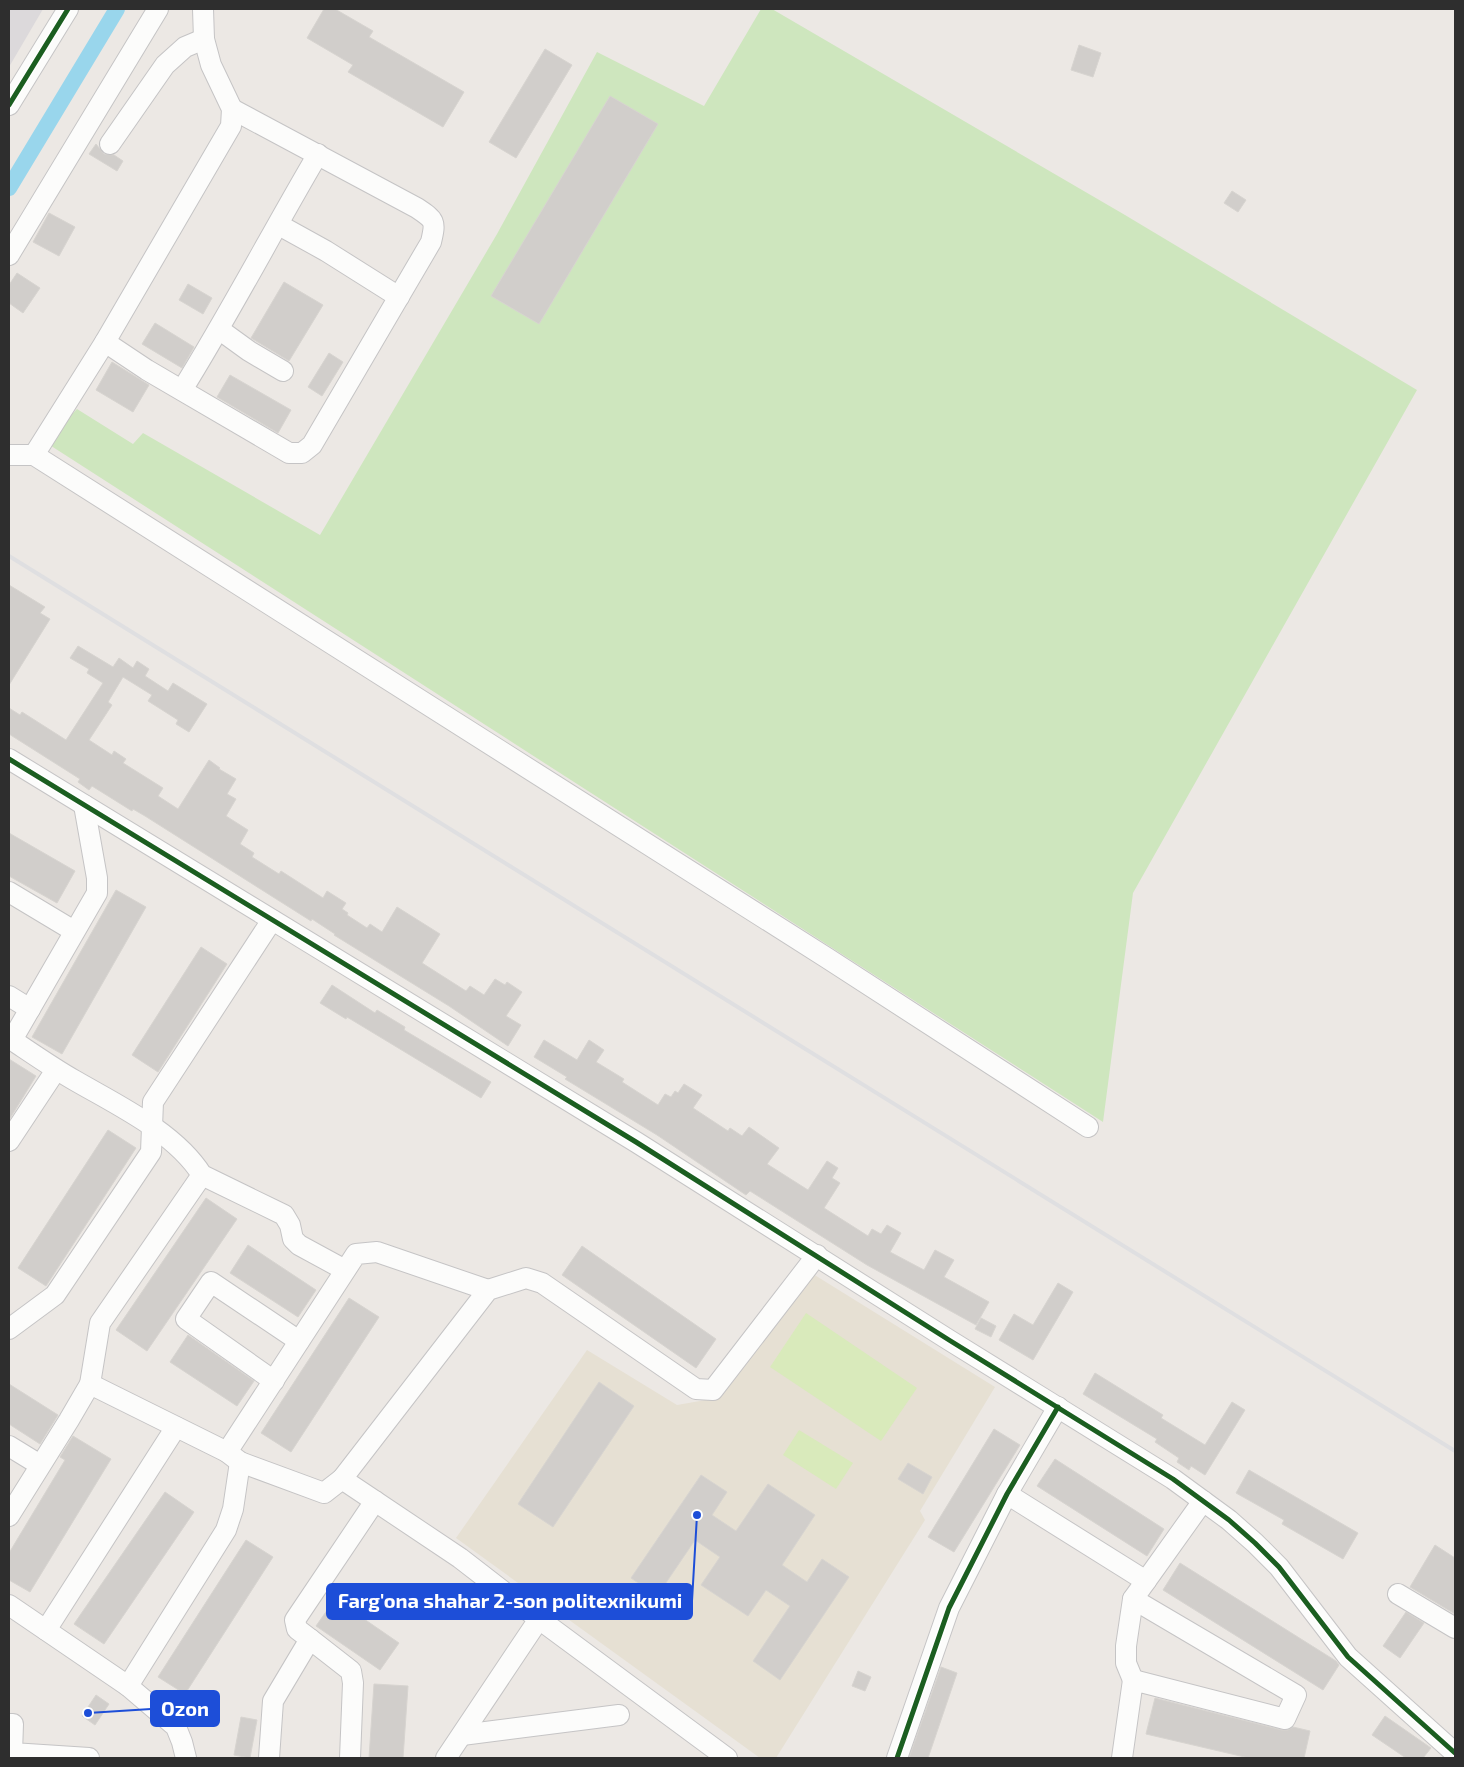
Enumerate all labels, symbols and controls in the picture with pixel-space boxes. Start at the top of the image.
callout: Farg'ona shahar 2-son politexnikumi [327,1584,692,1619]
text: Farg'ona shahar 2-son politexnikumi [338,1588,682,1612]
callout: Ozon [151,1691,219,1726]
text: Ozon [161,1696,209,1720]

